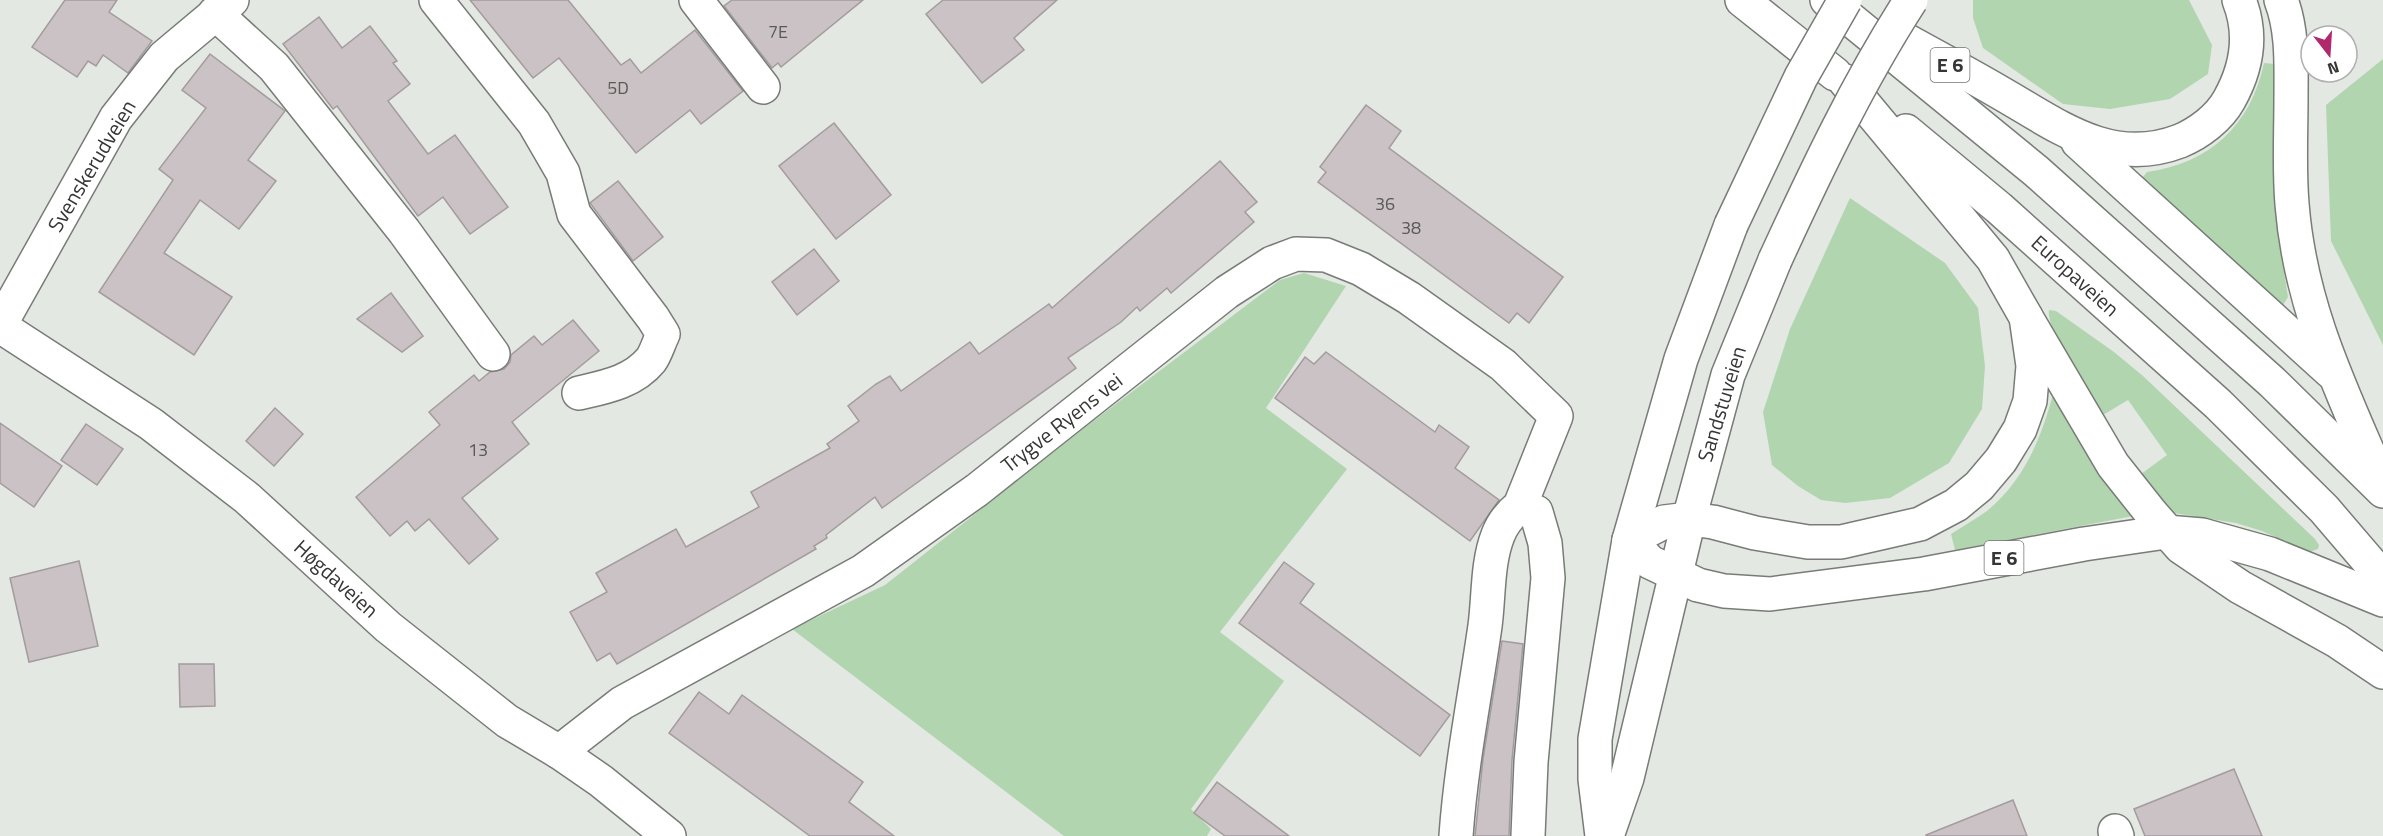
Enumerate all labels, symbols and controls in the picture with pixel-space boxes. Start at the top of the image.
house number: 7E [768,18,788,45]
north arrow [2299,24,2359,84]
road number: E 6 [1930,48,1970,82]
text: N [2325,55,2342,81]
house number: 5D [607,74,629,101]
street label: Svenskerudveien [39,93,143,238]
house number: 36 [1375,190,1395,217]
house number: 38 [1401,214,1421,241]
street label: Europaveien [2024,227,2127,324]
street label: Sandstuveien [1688,342,1754,466]
street label: Trygve Ryens vei [994,364,1129,480]
house number: 13 [468,436,488,463]
street label: Høgdaveien [287,531,386,625]
road number: E 6 [1984,541,2024,575]

